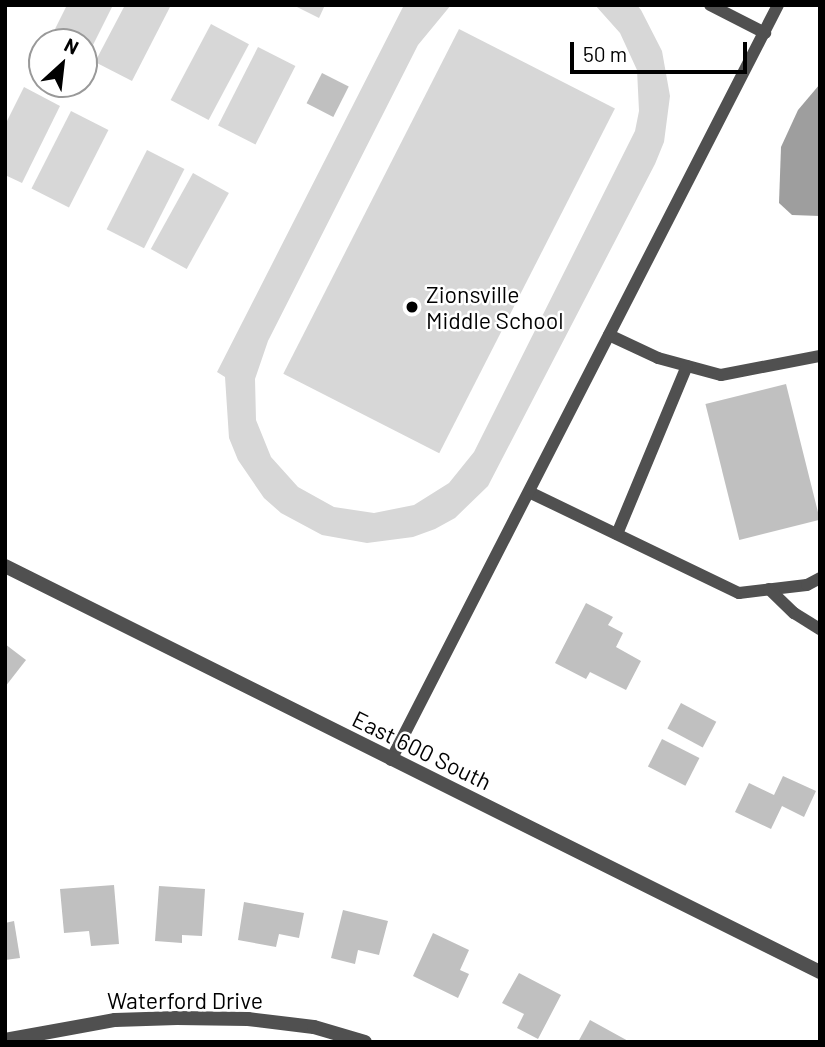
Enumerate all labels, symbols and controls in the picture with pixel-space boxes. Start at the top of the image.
north arrow [28,28,98,98]
scale bar [573,28,750,72]
text: N [61,33,83,59]
text: 50 m [583,41,627,66]
place label: Zionsville Middle School [426,280,564,334]
marker: Zionsville Middle School [404,299,420,315]
street label: East 600 South [348,704,496,796]
street label: Waterford Drive [107,986,263,1014]

